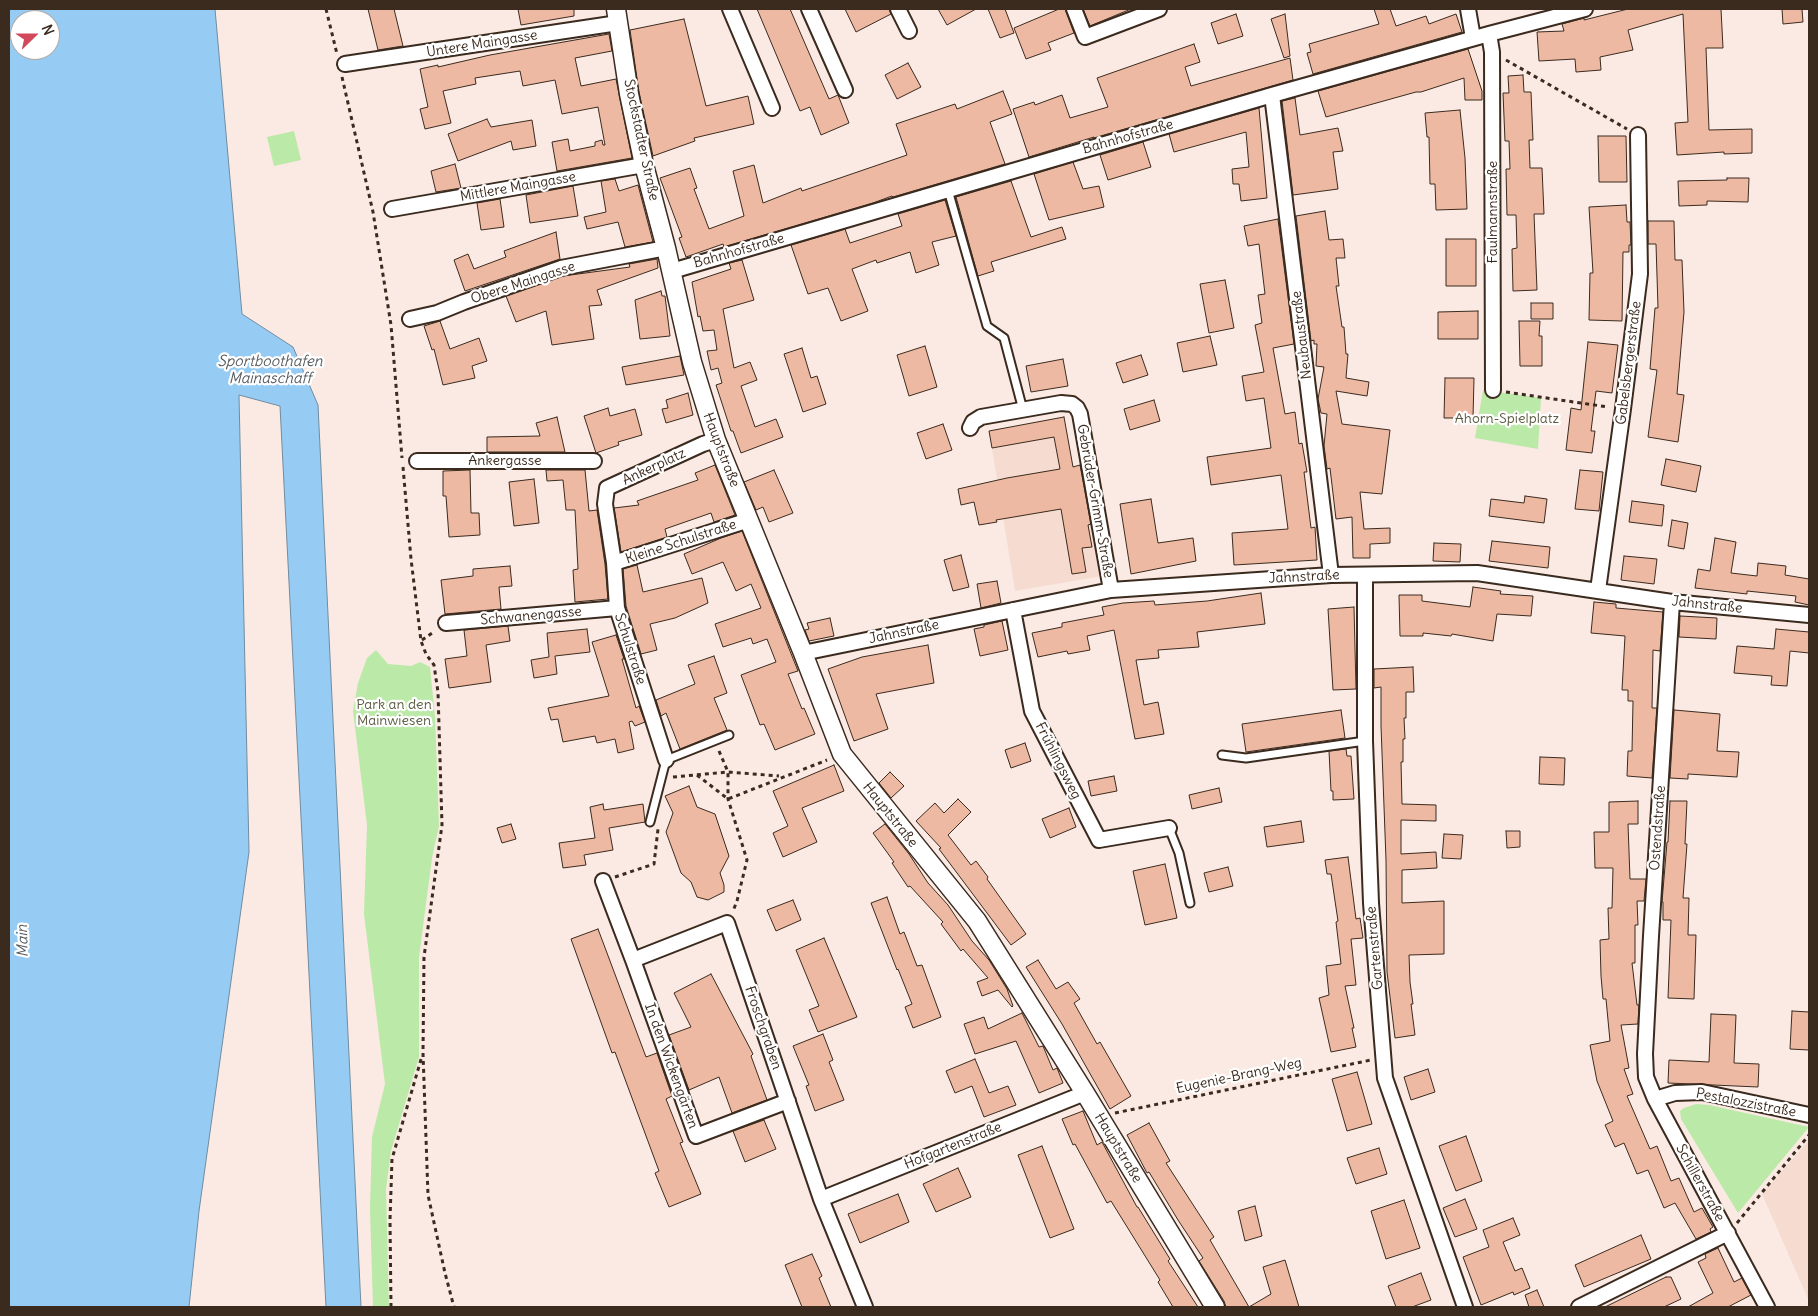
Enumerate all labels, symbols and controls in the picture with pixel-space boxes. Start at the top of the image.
north arrow [10,10,60,60]
text: N [38,22,58,38]
street label: Untere Maingasse [425,27,539,61]
street label: Stockstadter Straße [620,78,662,202]
street label: Bahnhofstraße [1081,116,1175,158]
street label: Faulmannstraße [1485,161,1501,263]
street label: Mittlere Maingasse [459,169,577,205]
street label: Bahnhofstraße [692,230,786,272]
street label: Obere Maingasse [469,258,577,308]
street label: Neubaustraße [1288,290,1316,380]
street label: Gabelsbergerstraße [1613,300,1645,426]
water label: Sportboothafen Mainaschaff [217,353,323,388]
street label: Hauptstraße [699,410,743,490]
park label: Ahorn-Spielplatz [1455,411,1559,427]
street label: Gebrüder-Grimm-Straße [1073,423,1117,579]
street label: Ankerplatz [620,445,688,489]
street label: Ankergasse [468,453,542,469]
street label: Kleine Schulstraße [623,516,739,568]
street label: Jahnstraße [1268,567,1340,587]
street label: Jahnstraße [1671,593,1743,617]
street label: Schwanengasse [480,603,582,629]
street label: Schulstraße [611,611,649,687]
street label: Jahnstraße [867,616,941,648]
park label: Park an den Mainwiesen [356,697,432,730]
street label: Frühlingsweg [1031,720,1085,802]
street label: Hauptstraße [859,779,921,851]
street label: Ostendstraße [1647,785,1669,871]
street label: Gartenstraße [1363,906,1387,990]
water label: Main [13,924,33,958]
street label: Froschgraben [741,984,785,1072]
street label: In den Wickengärten [641,1001,701,1131]
street label: Eugenie-Brang-Weg [1175,1054,1303,1098]
street label: Pestalozzistraße [1694,1085,1798,1121]
street label: Hauptstraße [1091,1110,1145,1186]
street label: Hofgartenstraße [902,1119,1004,1173]
street label: Schillerstraße [1672,1142,1728,1224]

